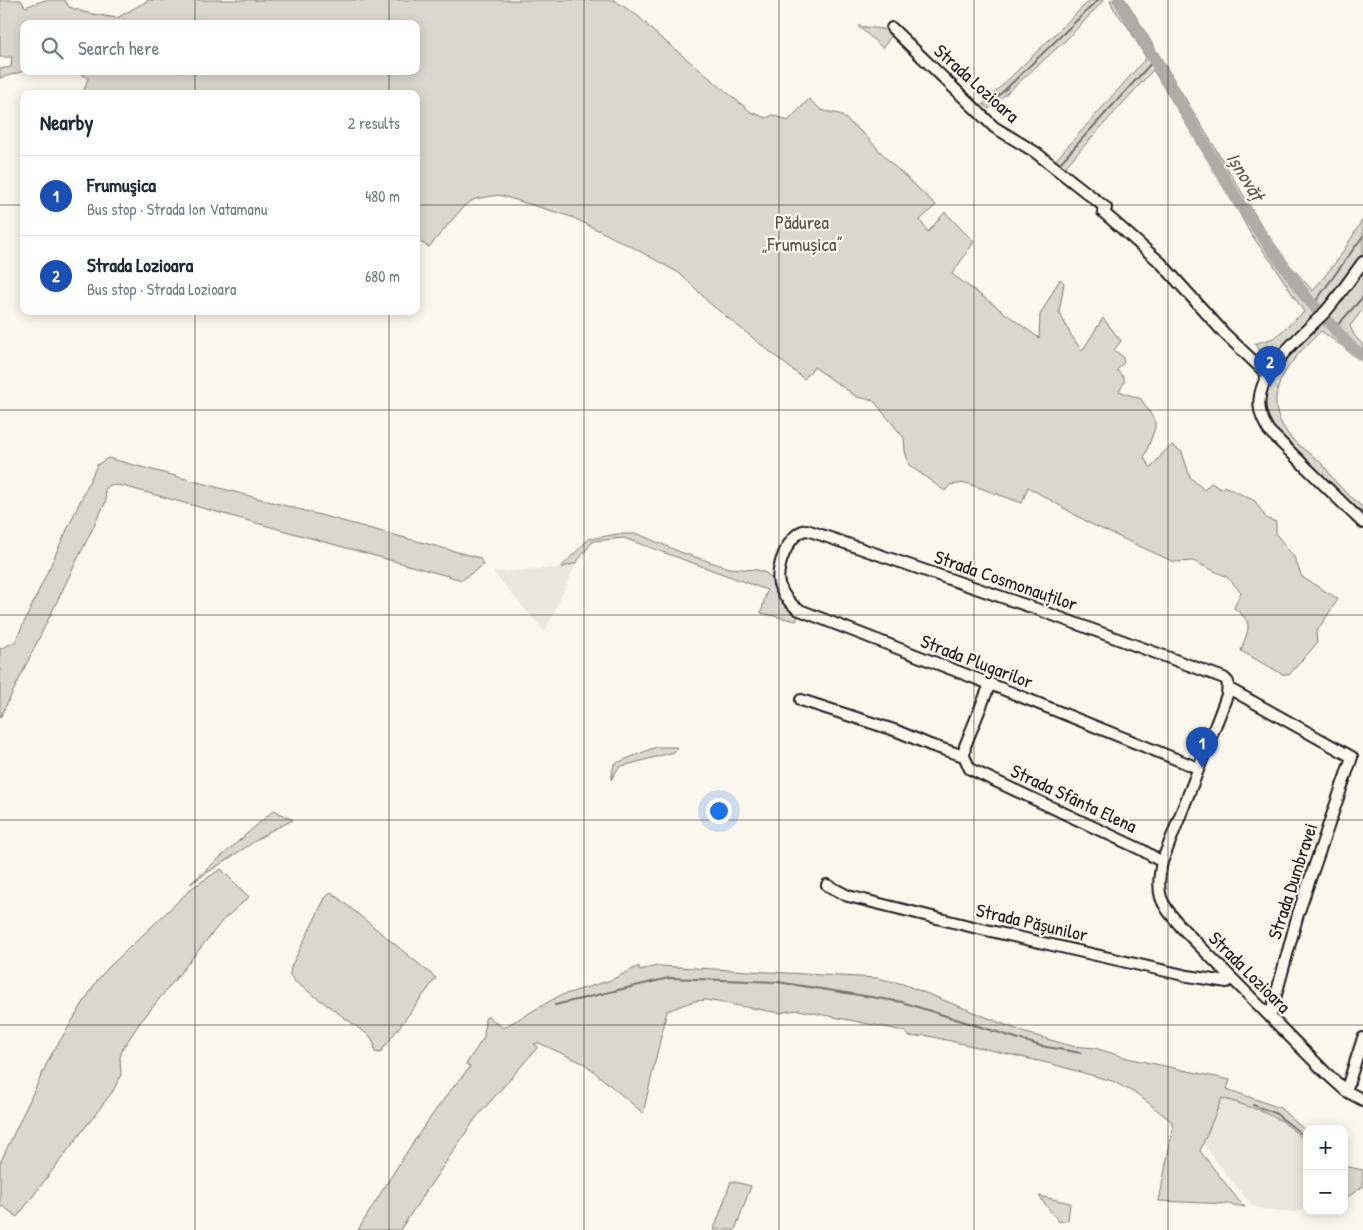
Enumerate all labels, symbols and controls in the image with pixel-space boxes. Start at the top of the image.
search box [20,20,420,75]
icon: search [38,34,66,62]
text: Search here [78,35,159,61]
street label: Strada Lozioara [929,38,1026,129]
text: Nearby [40,108,93,137]
text: 2 results [348,112,400,134]
water label: Ișnovăț [1221,147,1273,208]
text: Frumuşica [87,172,156,198]
text: 1 [53,185,59,207]
text: 480 m [365,185,400,207]
text: Bus stop · Strada Ion Vatamanu [87,198,267,220]
park label: Pădurea „Frumușica” [762,209,842,257]
text: Strada Lozioara [87,252,193,278]
text: 2 [52,265,60,287]
text: 680 m [365,265,400,287]
text: Bus stop · Strada Lozioara [87,278,236,300]
pin: 2 [1254,346,1286,387]
street label: Strada Cosmonauților [931,543,1082,617]
street label: Strada Plugarilor [917,628,1038,695]
pin: 1 [1186,727,1218,768]
street label: Strada Sfânta Elena [1007,757,1142,839]
your location [706,798,732,824]
street label: Strada Dumbravei [1261,820,1323,942]
street label: Strada Pășunilor [974,897,1091,948]
street label: Strada Lozioara [1203,925,1297,1019]
map controls [1303,1125,1348,1215]
button: + [1303,1125,1348,1170]
button: − [1303,1170,1348,1215]

